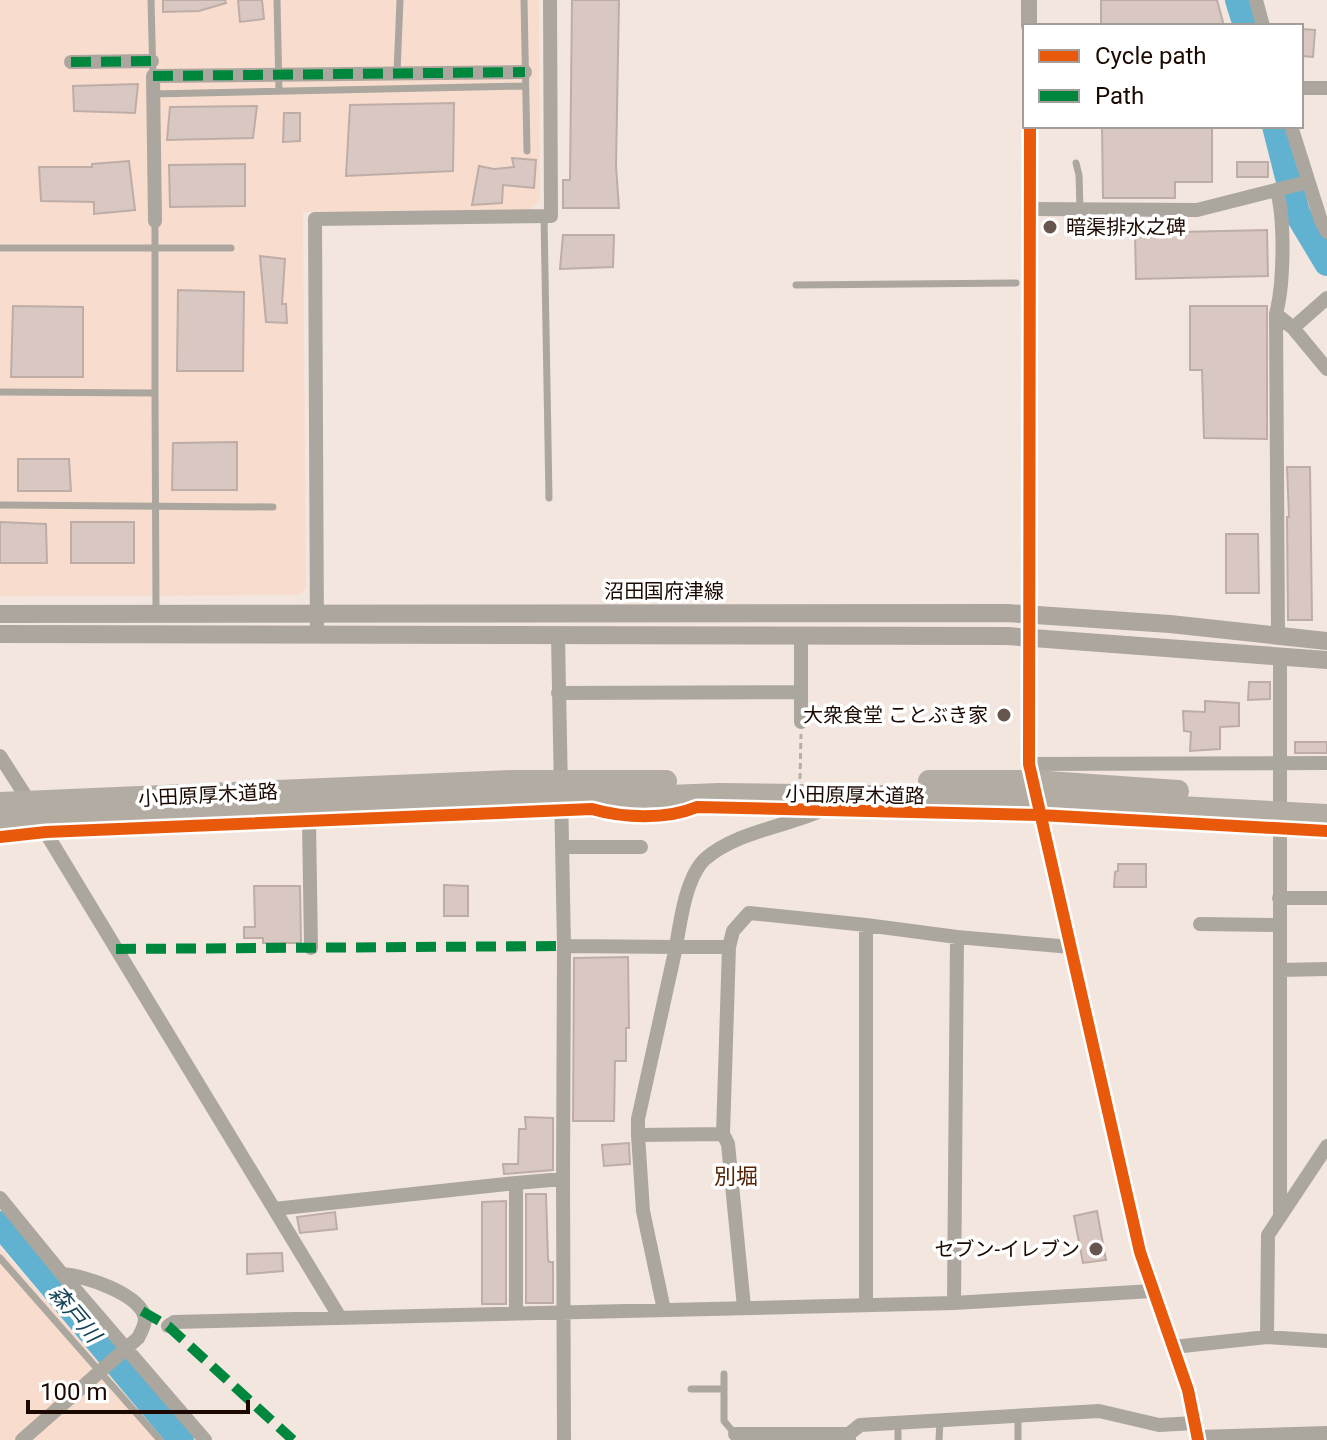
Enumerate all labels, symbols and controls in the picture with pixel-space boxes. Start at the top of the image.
legend [1023,24,1303,128]
text: Cycle path [1095,42,1207,70]
text: Path [1095,82,1144,110]
place label: 暗渠排水之碑 [1066,215,1186,239]
marker: 暗渠排水之碑 [1041,218,1059,236]
street label: 沼田国府津線 [604,579,724,603]
place label: 大衆食堂 ことぶき家 [803,703,988,727]
marker: 大衆食堂 ことぶき家 [995,706,1013,724]
street label: 小田原厚木道路 [137,779,279,811]
street label: 小田原厚木道路 [785,782,925,808]
district label: 別堀 [714,1164,758,1189]
place label: セブン-イレブン [934,1237,1080,1261]
marker: セブン-イレブン [1087,1240,1105,1258]
water label: 森戸川 [44,1281,107,1349]
scale bar [28,1364,248,1414]
text: 100 m [40,1378,107,1406]

